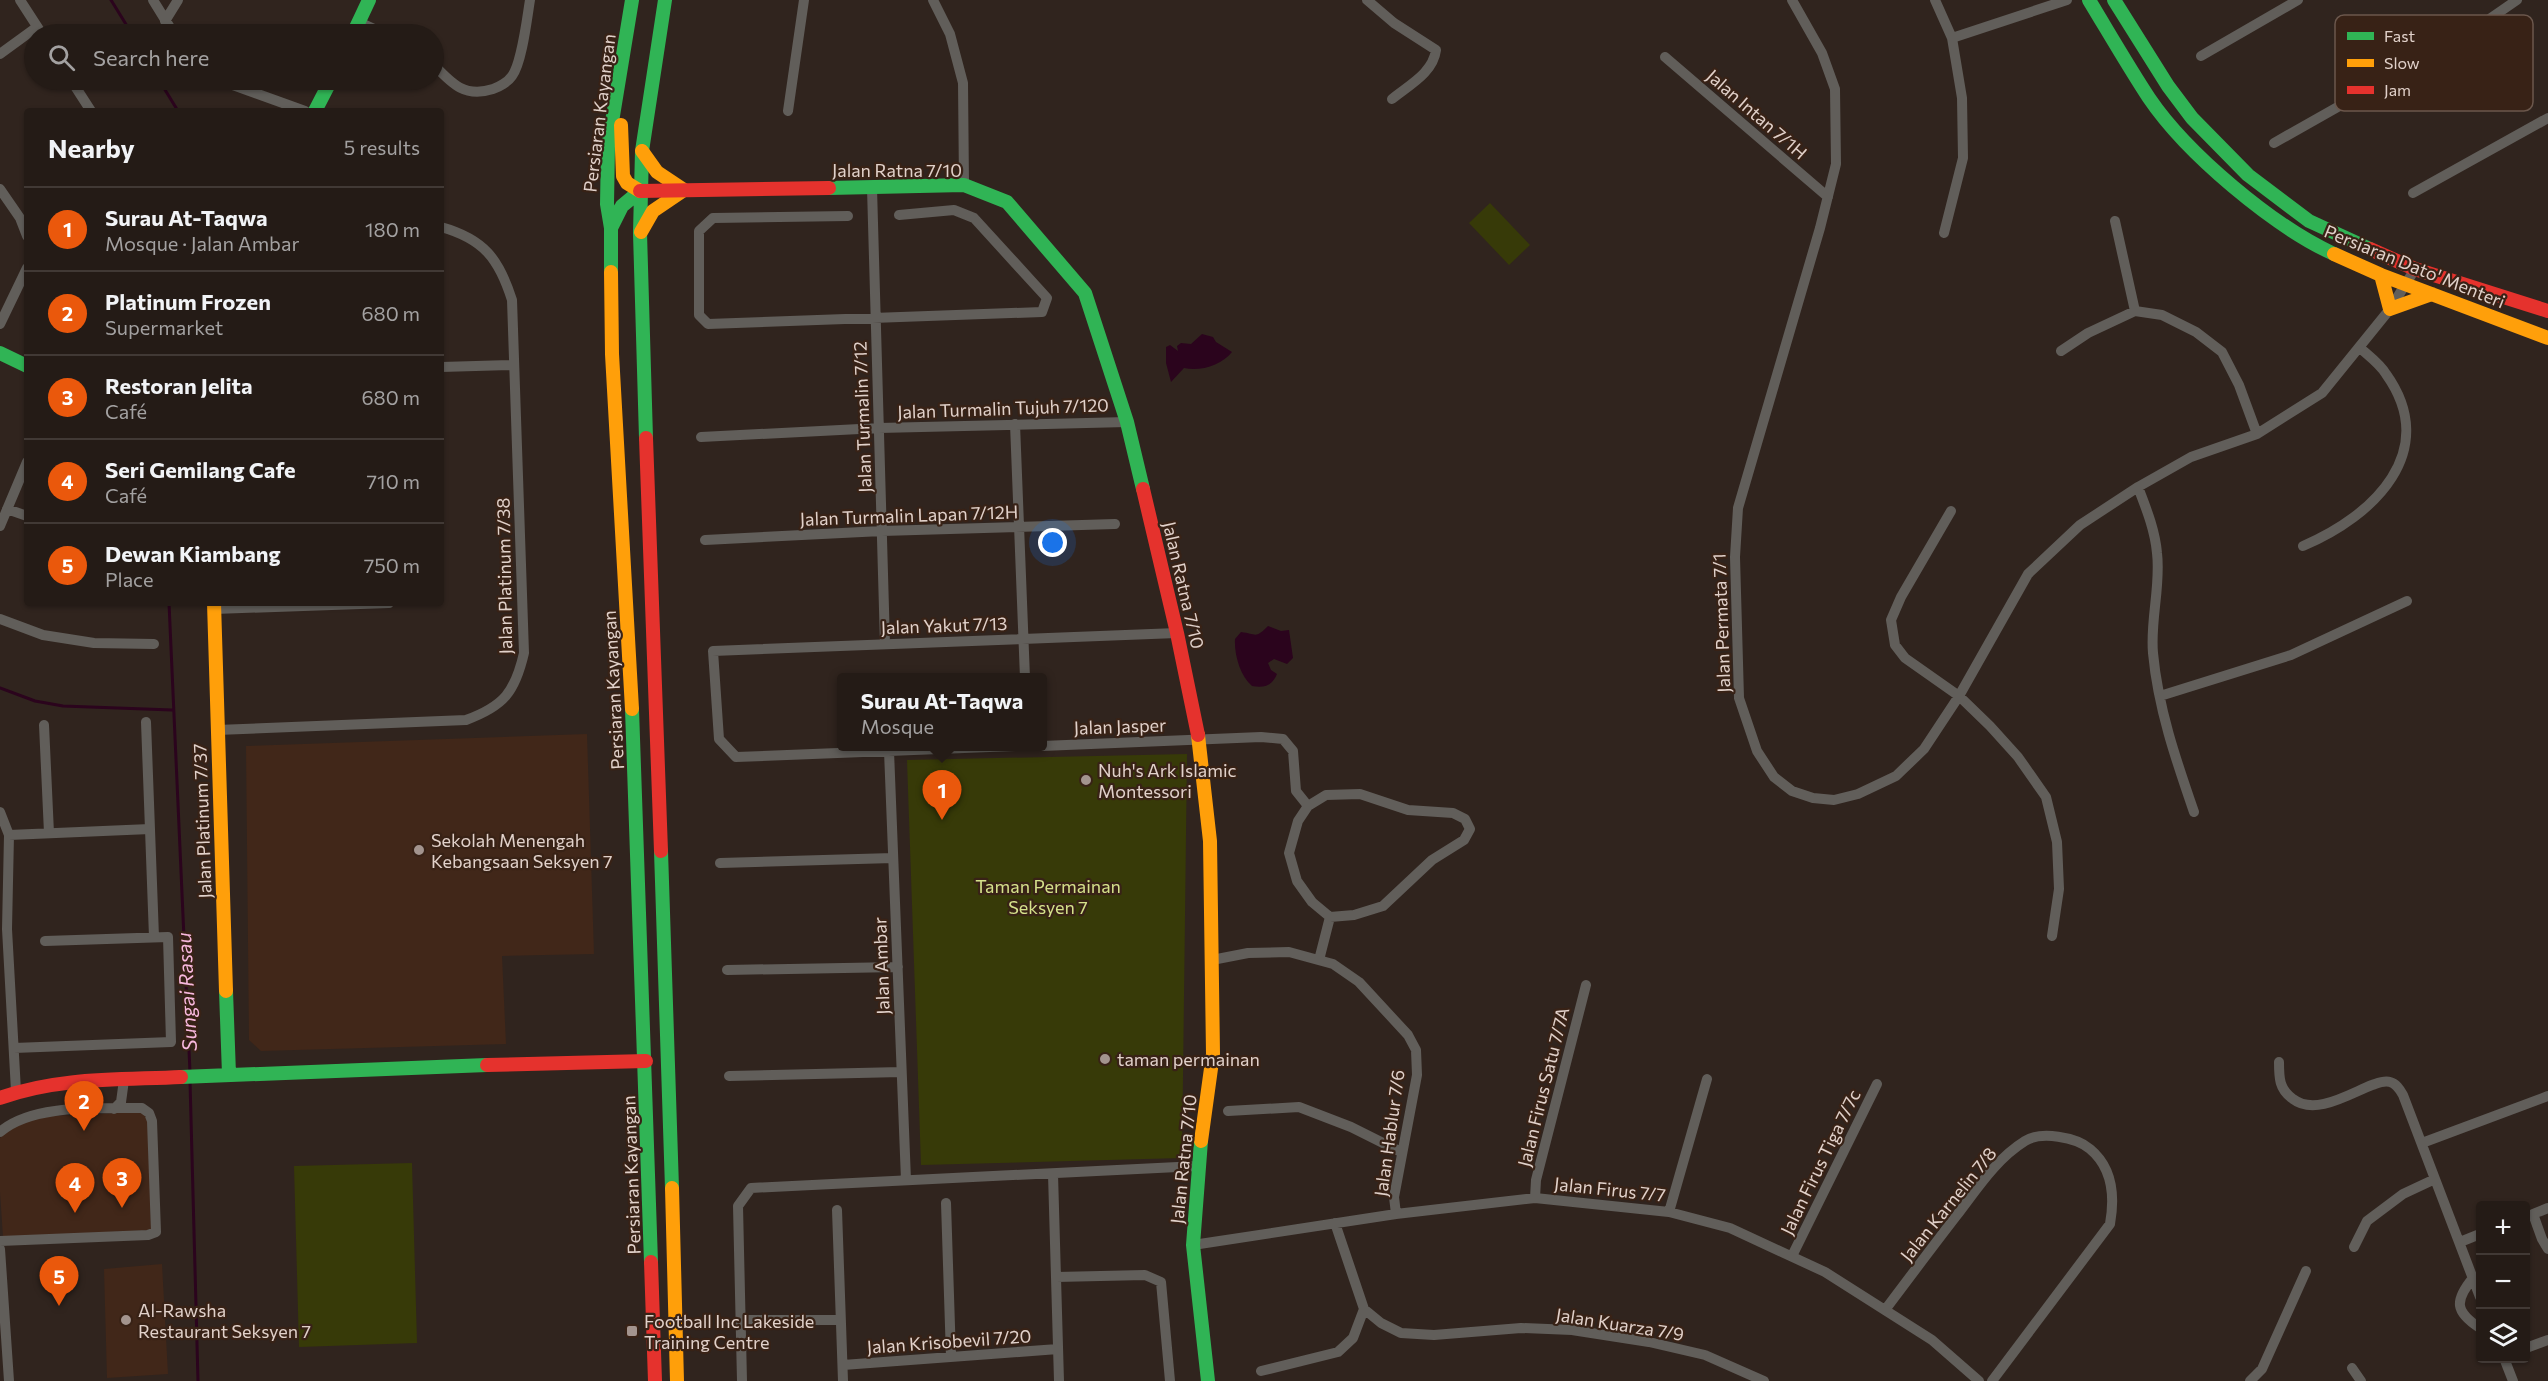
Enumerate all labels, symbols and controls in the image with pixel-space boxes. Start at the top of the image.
legend [2335,15,2533,111]
search box [24,24,444,90]
text: Fast [2384,26,2415,45]
street label: Persiaran Kayangan [578,33,620,193]
icon: search [45,41,78,74]
text: Search here [93,44,209,71]
text: Slow [2384,53,2420,72]
street label: Jalan Intan 7/1H [1702,64,1812,164]
text: Jam [2384,80,2411,99]
text: Nearby [48,132,135,163]
text: 5 results [344,135,420,159]
street label: Jalan Ratna 7/10 [832,159,962,181]
text: Surau At-Taqwa [105,204,268,231]
text: 1 [63,217,72,241]
text: 180 m [365,217,420,241]
street label: Persiaran Dato' Menteri [2321,220,2509,312]
text: Mosque · Jalan Ambar [105,231,299,255]
text: Platinum Frozen [105,288,271,315]
text: 2 [62,301,73,325]
text: 680 m [361,301,420,325]
text: Supermarket [105,315,223,339]
street label: Jalan Turmalin 7/12 [848,341,876,493]
text: Restoran Jelita [105,372,252,399]
text: 3 [62,385,73,409]
text: 680 m [361,385,420,409]
street label: Jalan Turmalin Tujuh 7/120 [897,393,1109,423]
text: Café [105,399,147,423]
text: Seri Gemilang Cafe [105,456,296,483]
text: 4 [61,469,74,493]
text: 710 m [367,469,420,493]
text: Café [105,483,147,507]
street label: Jalan Platinum 7/38 [492,497,516,654]
street label: Jalan Turmalin Lapan 7/12H [799,500,1019,530]
street label: Jalan Ratna 7/10 [1159,519,1209,651]
your location [1038,528,1067,557]
text: Dewan Kiambang [105,540,281,567]
text: 5 [62,553,73,577]
text: 750 m [364,553,420,577]
street label: Jalan Permata 7/1 [1708,553,1734,693]
text: Place [105,567,154,591]
street label: Persiaran Kayangan [598,610,628,770]
street label: Jalan Yakut 7/13 [880,612,1008,638]
popup [837,673,1047,751]
text: Surau At-Taqwa [861,687,1023,714]
street label: Jalan Jasper [1073,713,1167,739]
text: Mosque [861,714,934,738]
street label: Jalan Platinum 7/37 [188,743,216,899]
place label: Nuh's Ark Islamic Montessori [1098,759,1237,802]
pin: 1 [922,770,962,820]
marker: Nuh's Ark Islamic Montessori [1079,773,1093,787]
place label: Sekolah Menengah Kebangsaan Seksyen 7 [431,829,612,872]
marker: Sekolah Menengah Kebangsaan Seksyen 7 [412,843,426,857]
park label: Taman Permainan Seksyen 7 [975,875,1121,918]
street label: Jalan Ambar [868,917,894,1015]
water label: Sungai Rasau [171,932,201,1052]
street label: Jalan Firus Satu 7/7A [1513,1005,1573,1169]
place label: taman permainan [1117,1048,1260,1070]
marker: taman permainan [1098,1052,1112,1066]
street label: Jalan Hablur 7/6 [1369,1068,1409,1198]
pin: 2 [64,1082,104,1131]
street label: Jalan Firus Tiga 7/7c [1775,1086,1865,1238]
street label: Jalan Ratna 7/10 [1165,1093,1201,1225]
street label: Persiaran Kayangan [617,1095,645,1255]
street label: Jalan Karnelin 7/8 [1895,1142,2001,1266]
pin: 3 [102,1158,142,1208]
pin: 4 [56,1164,94,1213]
street label: Jalan Firus 7/7 [1553,1172,1667,1206]
map controls [2476,1201,2530,1363]
button: + [2476,1201,2530,1255]
button: − [2476,1255,2530,1309]
pin: 5 [40,1256,78,1306]
place label: Al-Rawsha Restaurant Seksyen 7 [138,1299,311,1342]
street label: Jalan Kuarza 7/9 [1554,1303,1686,1345]
button: layers [2476,1309,2530,1363]
place label: Football Inc Lakeside Training Centre [644,1310,814,1353]
marker: Al-Rawsha Restaurant Seksyen 7 [119,1313,133,1327]
marker: Football Inc Lakeside Training Centre [625,1324,639,1338]
street label: Jalan Krisobevil 7/20 [866,1324,1032,1358]

